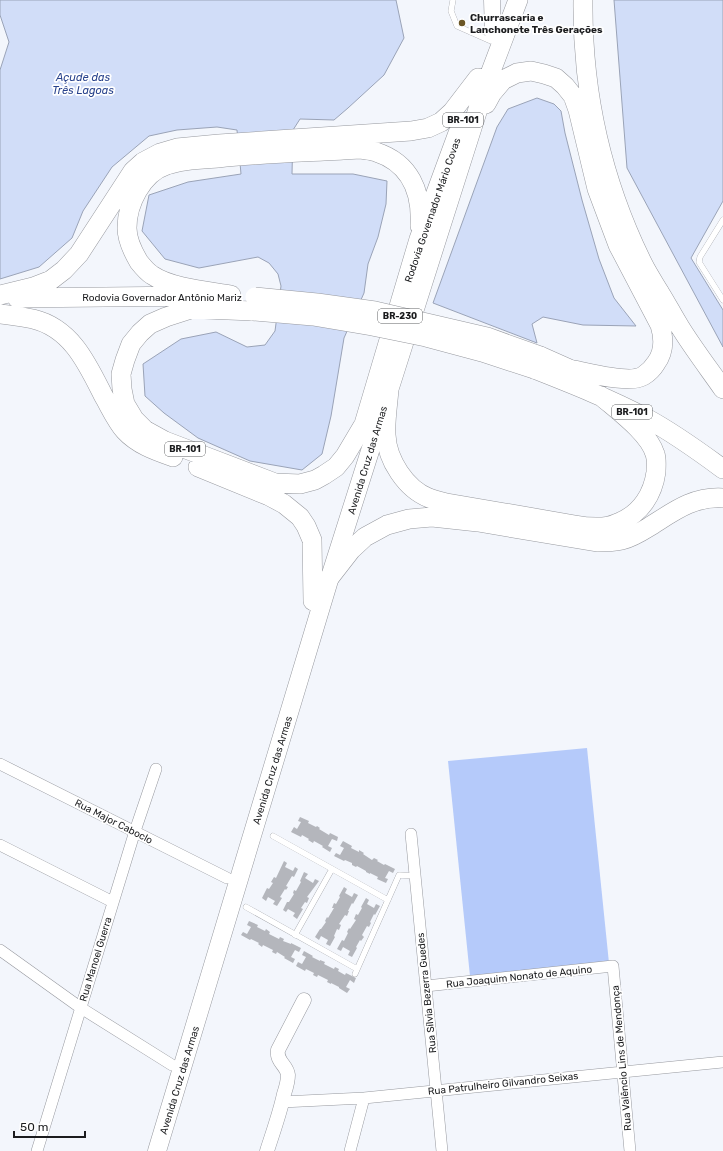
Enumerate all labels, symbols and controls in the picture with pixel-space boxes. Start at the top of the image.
place label: Churrascaria e Lanchonete Três Gerações [470,12,603,36]
marker: Churrascaria e Lanchonete Três Gerações [457,18,467,28]
water label: Açude das Três Lagoas [52,71,114,97]
road number: BR-101 [443,113,483,127]
street label: Rodovia Governador Mário Covas [403,136,463,284]
street label: Rodovia Governador Antônio Mariz [82,292,242,304]
road number: BR-230 [378,309,422,323]
street label: Avenida Cruz das Armas [346,405,390,516]
road number: BR-101 [612,405,652,419]
road number: BR-101 [165,442,205,456]
street label: Avenida Cruz das Armas [251,715,295,826]
street label: Rua Major Caboclo [73,797,155,847]
street label: Rua Manoel Guerra [77,916,115,1003]
street label: Rua Sílvia Bezerra Guedes [415,932,439,1054]
street label: Rua Joaquim Nonato de Aquino [445,963,593,991]
street label: Rua Valêncio Lins de Mendonça [610,985,634,1131]
street label: Avenida Cruz das Armas [158,1025,202,1136]
street label: Rua Patrulheiro Gilvandro Seixas [427,1070,579,1098]
scale bar [14,1113,85,1139]
text: 50 m [20,1120,48,1134]

